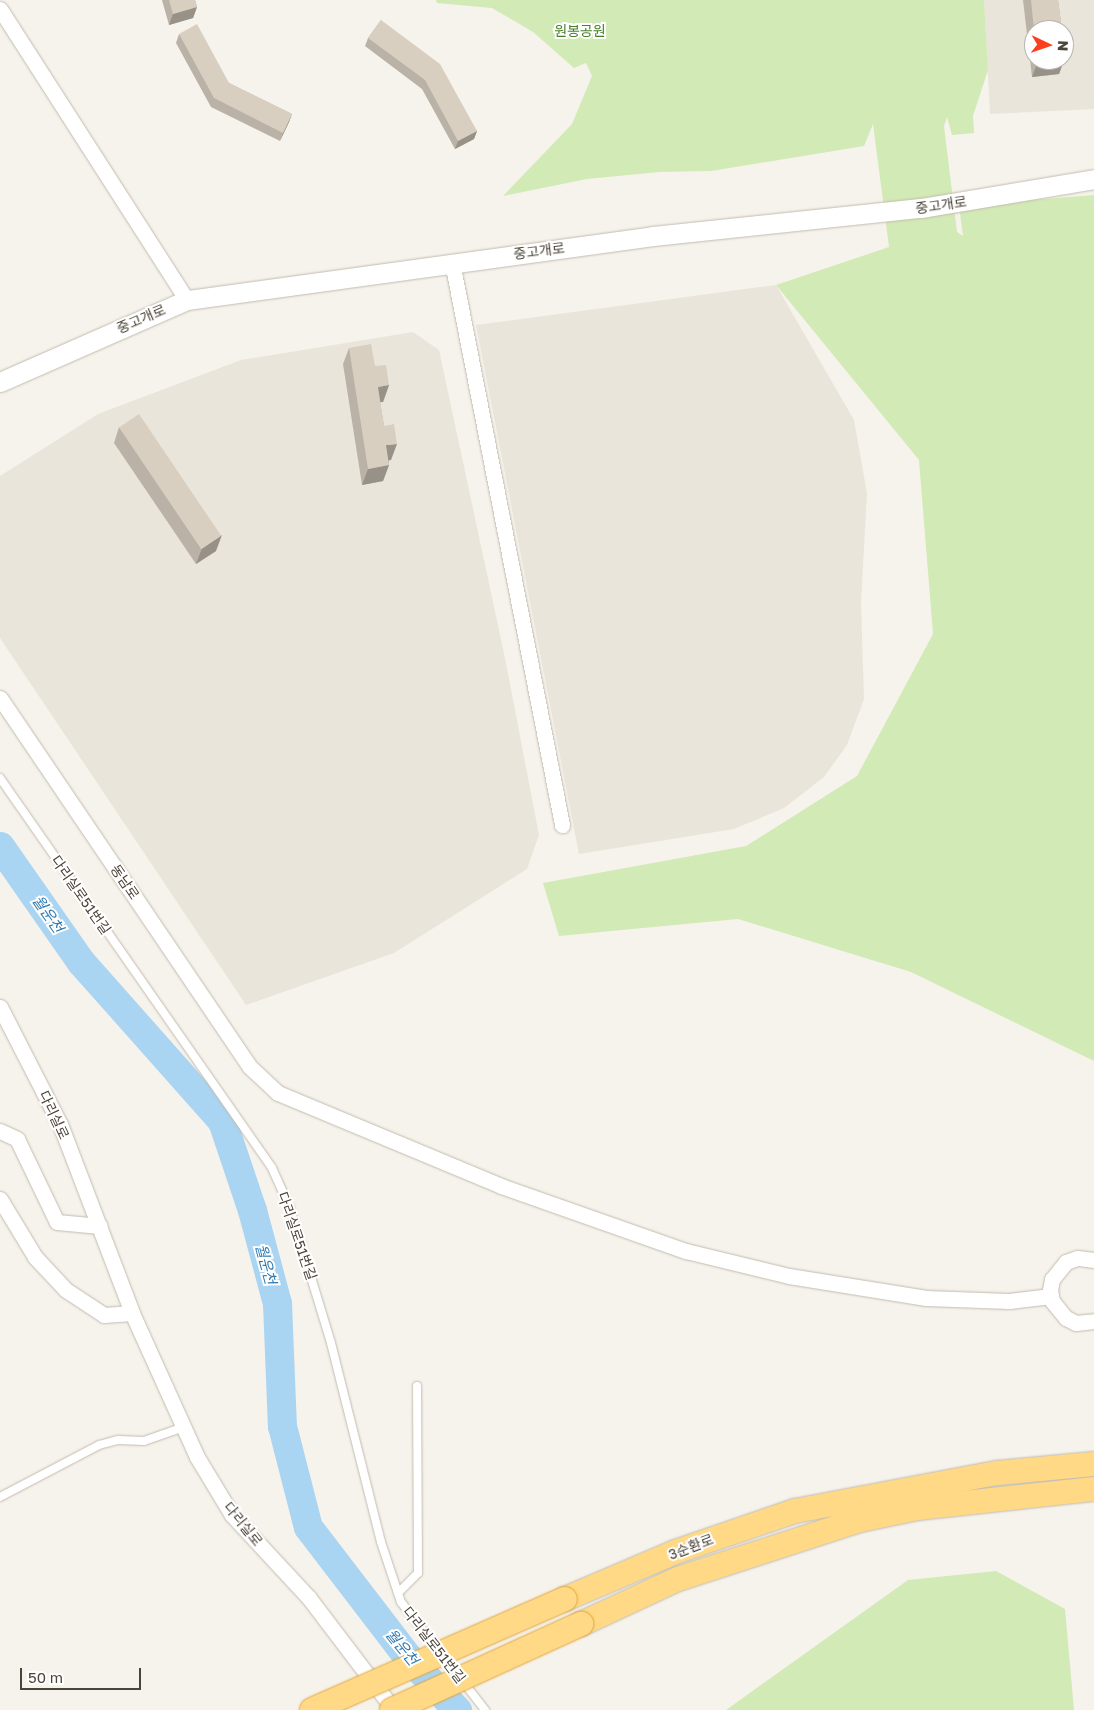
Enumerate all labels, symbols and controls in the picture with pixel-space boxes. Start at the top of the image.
north arrow [1024,20,1074,70]
park label: 원봉공원 [554,23,606,39]
text: N [1055,40,1072,52]
street label: 중고개로 [914,193,968,217]
street label: 중고개로 [512,240,566,262]
street label: 중고개로 [114,301,168,337]
street label: 다리실로51번길 [48,852,114,938]
street label: 동남로 [107,861,143,903]
water label: 월운천 [29,892,67,936]
street label: 다리실로 [36,1088,72,1142]
street label: 다리실로51번길 [274,1190,320,1282]
water label: 월운천 [252,1242,280,1286]
street label: 다리실로 [220,1499,266,1549]
street label: 3순환로 [666,1531,716,1563]
street label: 다리실로51번길 [399,1604,469,1686]
water label: 월운천 [382,1625,422,1669]
scale bar [22,1658,144,1690]
text: 50 m [28,1668,63,1686]

